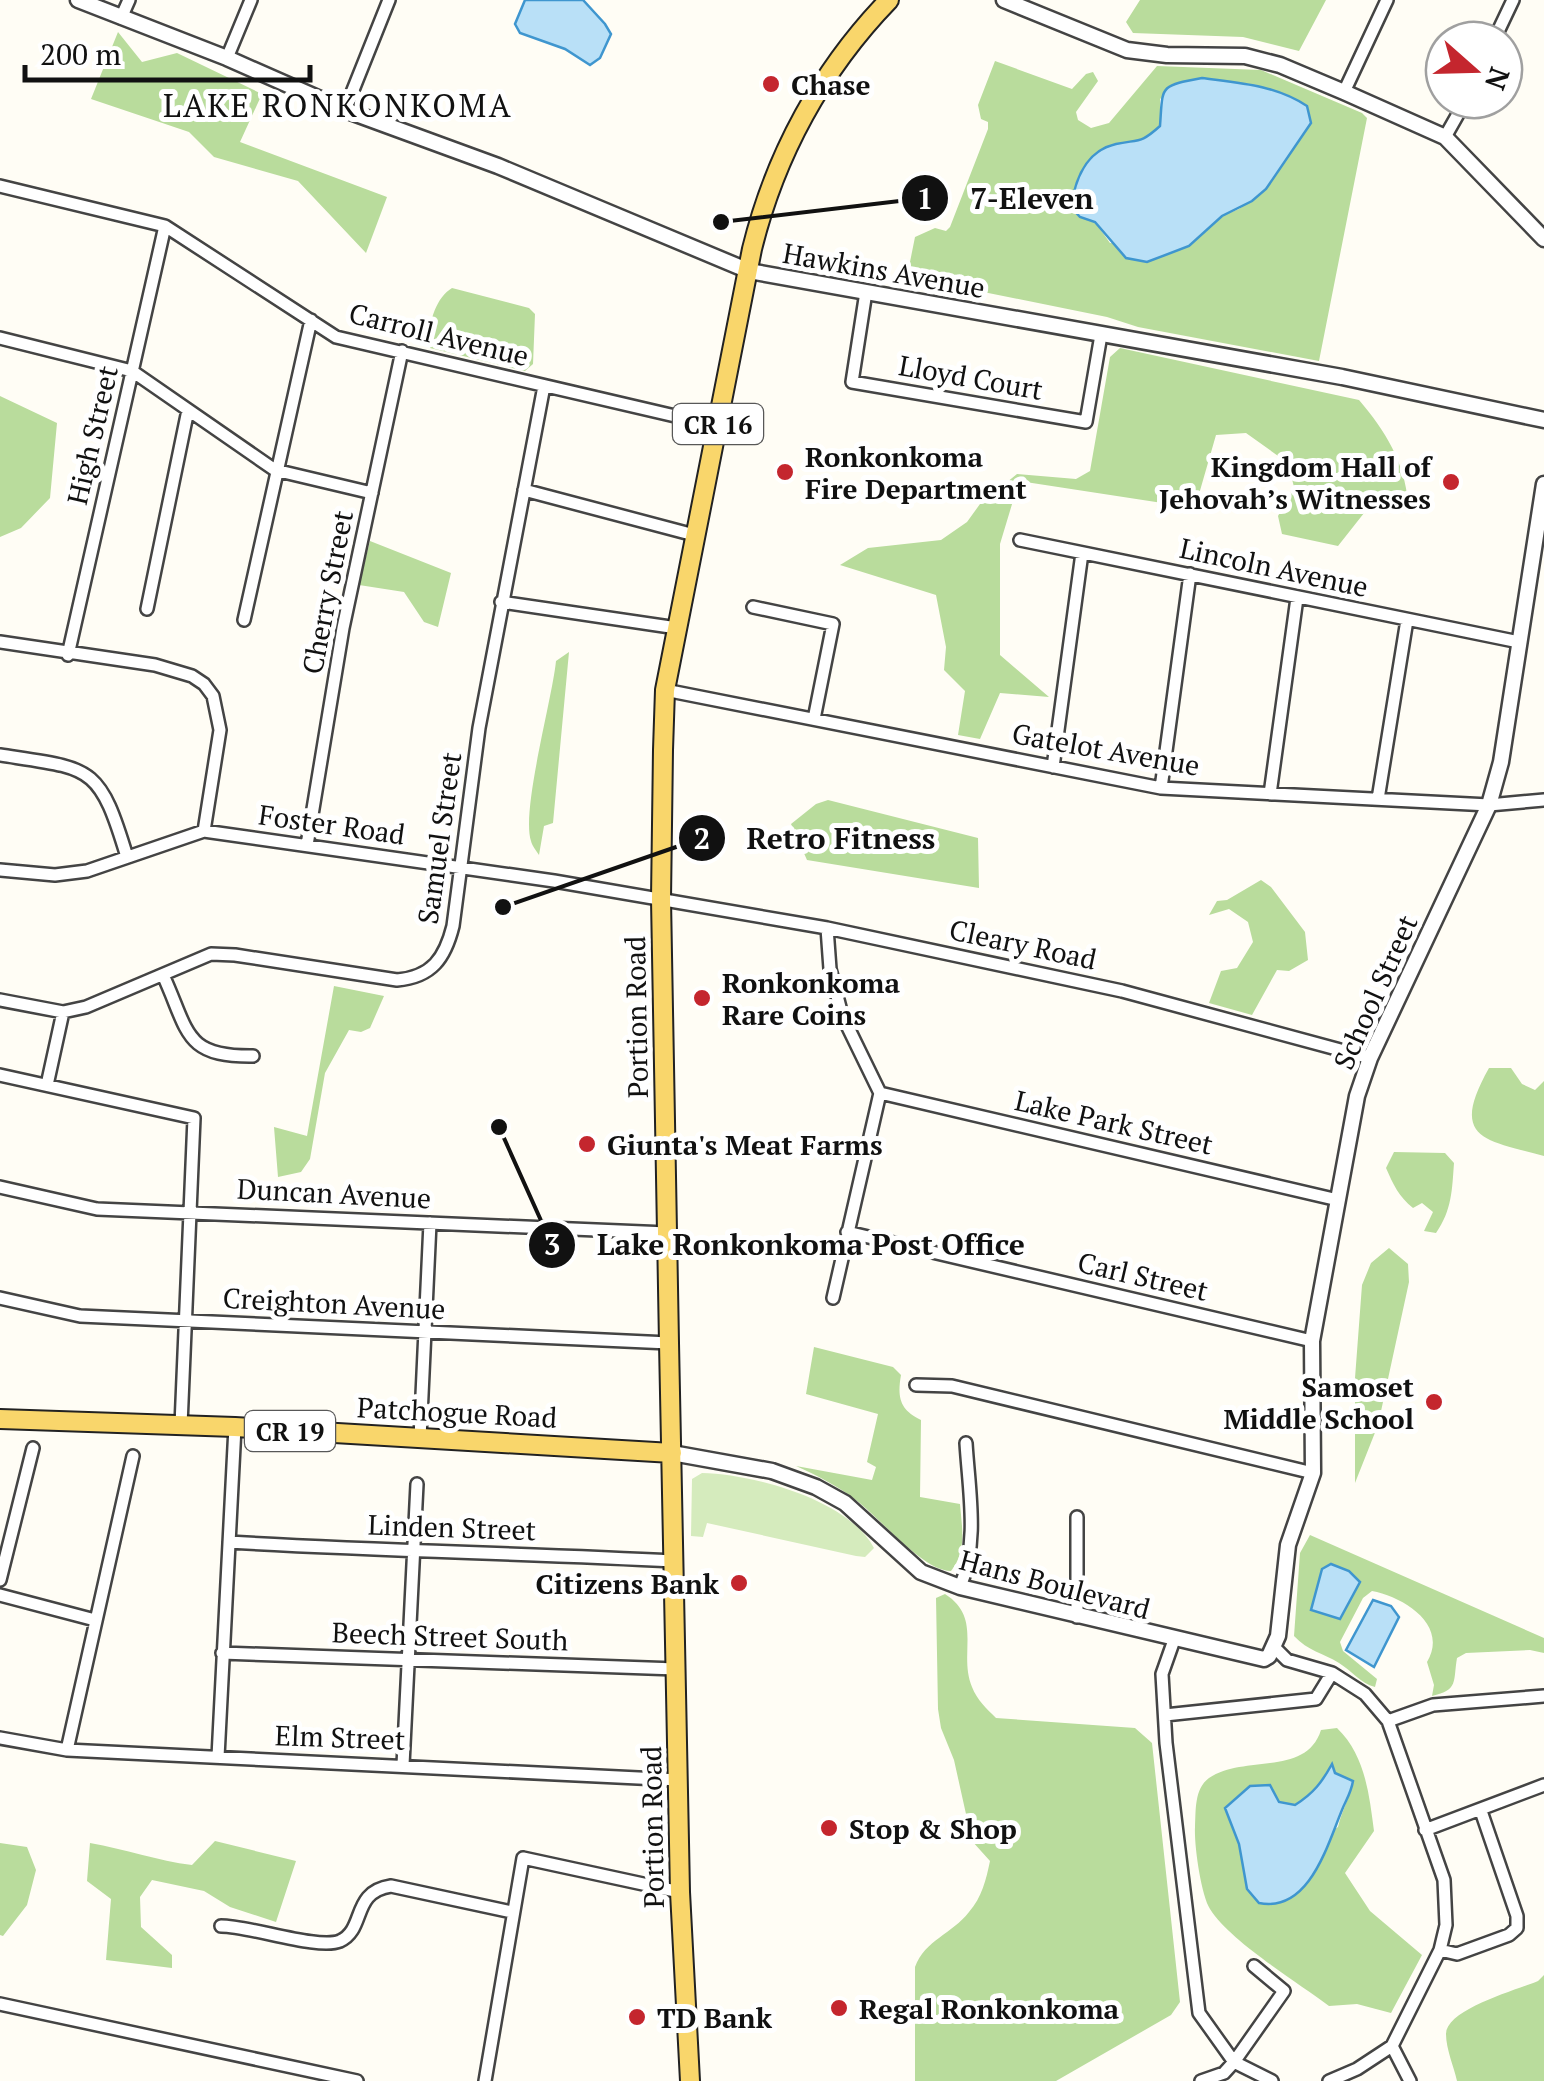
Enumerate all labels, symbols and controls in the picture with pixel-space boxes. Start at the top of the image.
scale bar [25,20,310,82]
north arrow [1424,20,1524,120]
text: 200 m [40,34,121,74]
text: N [1477,62,1519,95]
place label: Chase [791,66,870,103]
marker: Chase [760,73,782,95]
district label: LAKE RONKONKOMA [163,84,513,126]
callout: 7-Eleven [900,168,1113,228]
text: 1 [917,178,933,218]
text: 7-Eleven [970,178,1094,218]
street label: Hawkins Avenue [780,234,988,306]
street label: Carroll Avenue [345,294,533,374]
street label: Lloyd Court [896,346,1046,408]
street label: High Street [58,361,126,508]
road number: CR 16 [673,404,763,444]
place label: Ronkonkoma Fire Department [805,438,1027,507]
place label: Kingdom Hall of Jehovah’s Witnesses [1159,448,1434,517]
marker: Ronkonkoma Fire Department [774,461,796,483]
marker: Kingdom Hall of Jehovah’s Witnesses [1440,471,1462,493]
street label: Cherry Street [293,506,361,677]
street label: Lincoln Avenue [1177,529,1371,605]
street label: Gatelot Avenue [1009,714,1203,784]
street label: Samuel Street [409,749,469,926]
street label: Foster Road [256,795,408,853]
callout: Retro Fitness [677,808,956,868]
text: 2 [694,818,710,858]
text: Retro Fitness [747,818,935,858]
street label: School Street [1324,908,1426,1075]
street label: Cleary Road [946,910,1100,978]
street label: Portion Road [616,936,656,1098]
place label: Ronkonkoma Rare Coins [722,964,900,1033]
marker: Ronkonkoma Rare Coins [691,987,713,1009]
street label: Lake Park Street [1011,1081,1217,1163]
place label: Giunta's Meat Farms [607,1126,883,1163]
marker: Giunta's Meat Farms [576,1133,598,1155]
street label: Duncan Avenue [236,1169,432,1217]
callout: Lake Ronkonkoma Post Office [527,1215,1045,1275]
text: 3 [544,1224,560,1264]
text: Lake Ronkonkoma Post Office [597,1224,1025,1264]
street label: Carl Street [1074,1243,1212,1309]
street label: Creighton Avenue [222,1279,446,1327]
place label: Samoset Middle School [1224,1368,1414,1437]
street label: Patchogue Road [356,1388,558,1436]
marker: Samoset Middle School [1423,1391,1445,1413]
road number: CR 19 [245,1411,335,1451]
street label: Linden Street [367,1506,537,1548]
street label: Hans Boulevard [956,1541,1154,1627]
place label: Citizens Bank [536,1565,720,1602]
marker: Citizens Bank [728,1572,750,1594]
street label: Beech Street South [331,1613,569,1659]
street label: Elm Street [274,1716,406,1758]
street label: Portion Road [632,1746,672,1908]
place label: Stop & Shop [849,1810,1017,1847]
marker: Stop & Shop [818,1817,840,1839]
place label: Regal Ronkonkoma [859,1990,1120,2027]
marker: Regal Ronkonkoma [828,1997,850,2019]
place label: TD Bank [657,1999,773,2036]
marker: TD Bank [626,2006,648,2028]

